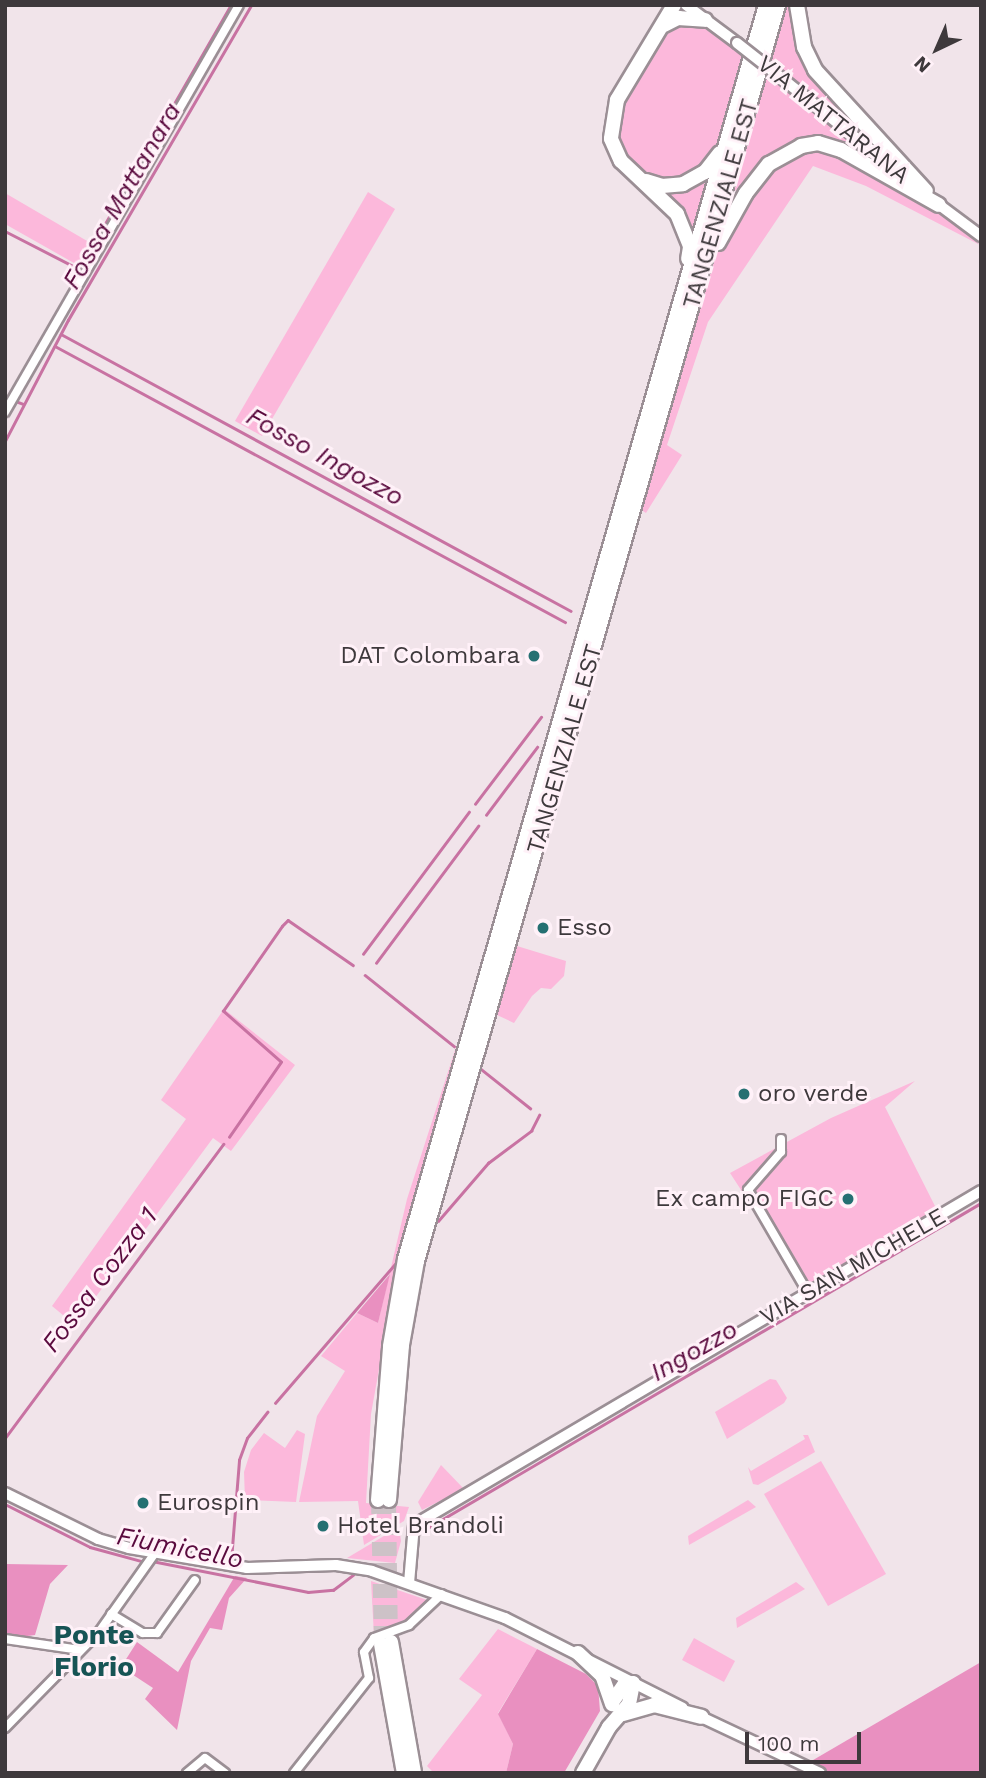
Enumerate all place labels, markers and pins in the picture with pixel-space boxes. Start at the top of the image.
place label: DAT Colombara [340,642,520,670]
marker: DAT Colombara [526,648,542,664]
place label: Esso [557,914,612,942]
marker: Esso [535,920,551,936]
place label: oro verde [758,1080,869,1108]
marker: oro verde [736,1086,752,1102]
place label: Ex campo FIGC [655,1185,834,1213]
marker: Ex campo FIGC [840,1191,856,1207]
place label: Eurospin [157,1489,260,1517]
marker: Eurospin [135,1495,151,1511]
place label: Hotel Brandoli [337,1512,505,1540]
marker: Hotel Brandoli [315,1518,331,1534]

